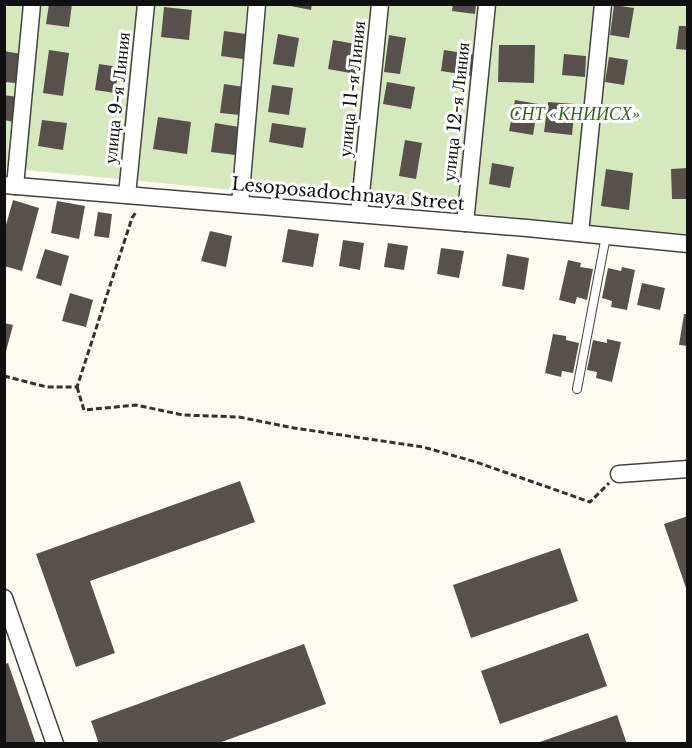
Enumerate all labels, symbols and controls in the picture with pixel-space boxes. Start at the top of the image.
street label: улица 11-я Линия [334,20,370,158]
street label: улица 9-я Линия [99,31,135,165]
street label: улица 12-я Линия [438,41,474,183]
park label: СНТ «КНИИСХ» [510,103,640,125]
street label: Lesoposadochnaya Street [231,173,466,215]

